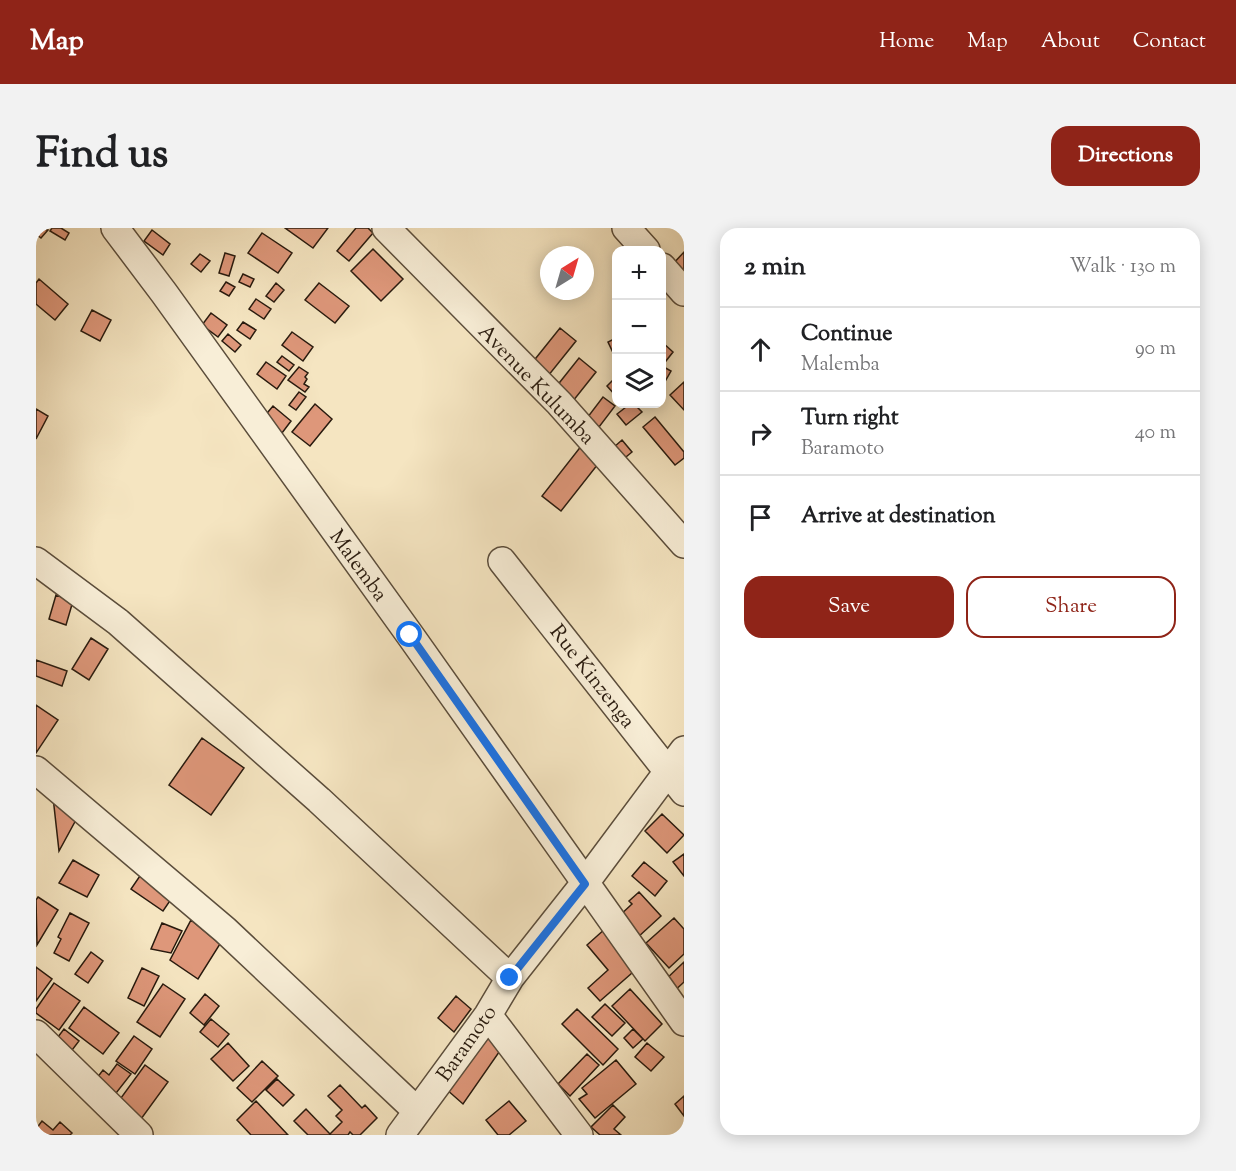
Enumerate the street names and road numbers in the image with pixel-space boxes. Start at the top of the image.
street label: Avenue Kulumba [470,318,601,453]
street label: Malemba [321,524,394,609]
street label: Rue Kinzenga [541,619,642,736]
street label: Baramoto [430,1000,505,1089]

